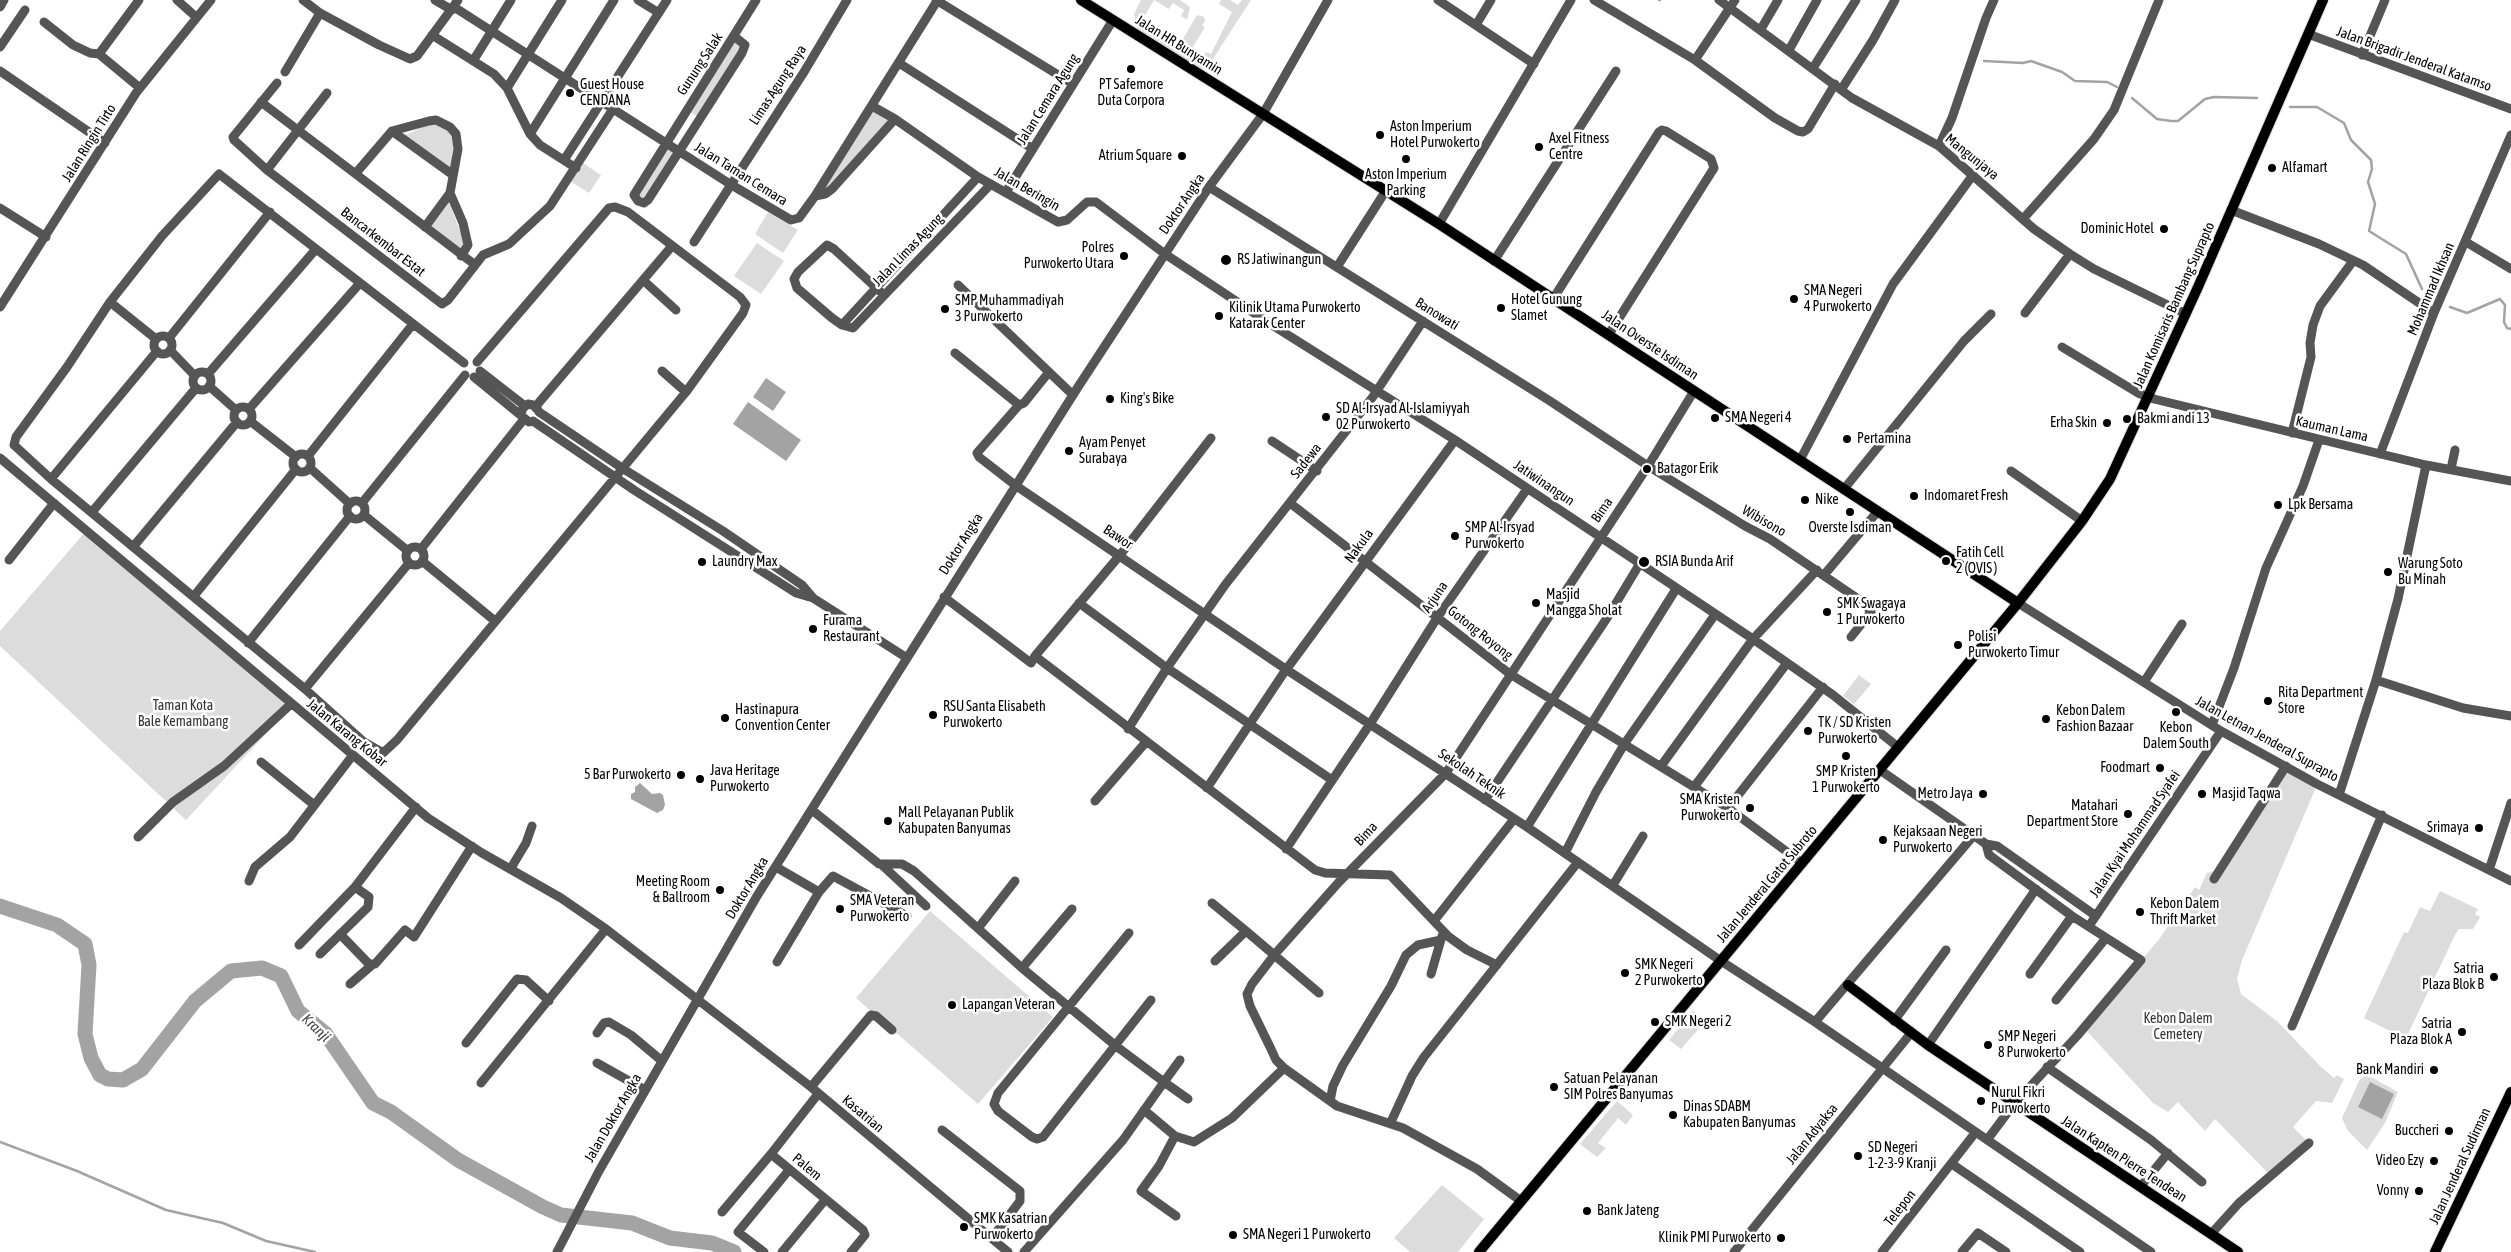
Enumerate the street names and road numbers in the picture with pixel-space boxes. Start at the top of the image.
street label: Jalan HR Bunyamin [1132,12,1226,78]
street label: Jalan Brigadir Jenderal Katamso [2334,23,2494,95]
street label: Gunung Salak [674,30,726,98]
street label: Limas Agung Raya [746,42,810,128]
street label: Jalan Cemara Agung [1013,50,1083,148]
street label: Jalan Ringin Tirto [58,101,120,185]
street label: Mangunjaya [1942,130,2002,184]
street label: Jalan Taman Cemara [691,139,791,209]
street label: Jalan Beringin [991,163,1063,215]
street label: Doktor Angka [1156,171,1208,237]
street label: Bancarkembar Estat [337,204,429,280]
street label: Jalan Limas Agung [869,210,947,290]
street label: Jalan Komisaris Bambang Suprapto [2130,219,2218,391]
street label: Mohammad Ikhsan [2404,240,2458,338]
street label: Banowati [1412,294,1462,334]
street label: Jalan Overste Isdiman [1598,306,1702,384]
street label: Kauman Lama [2294,413,2370,445]
street label: Sadewa [1287,440,1325,482]
street label: Jatiwinangun [1511,457,1577,509]
street label: Bima [1588,494,1616,526]
street label: Wibisono [1739,502,1789,540]
street label: Doktor Angka [935,510,987,578]
street label: Bawor [1100,521,1136,553]
street label: Nakula [1341,526,1377,566]
street label: Arjuna [1418,578,1452,616]
street label: Gotong Royong [1444,602,1516,664]
street label: Jalan Letnan Jenderal Suprapto [2192,693,2342,785]
street label: Jalan Karang Kobar [303,695,391,771]
street label: Sekolah Teknik [1435,745,1509,803]
street label: Jalan Kyai Mohammad Syafei [2086,767,2184,901]
street label: Bima [1351,819,1381,849]
street label: Jalan Jenderal Gatot Subroto [1713,822,1821,946]
street label: Doktor Angka [722,854,772,922]
street label: Jalan Doktor Angka [581,1071,645,1165]
street label: Kasatrian [839,1092,887,1136]
street label: Jalan Adyaksa [1782,1100,1842,1168]
street label: Jalan Jenderal Sudirman [2426,1105,2494,1227]
street label: Jalan Kapten Pierre Tendean [2058,1112,2190,1206]
street label: Palem [789,1150,825,1184]
street label: Telepon [1881,1186,1919,1230]

